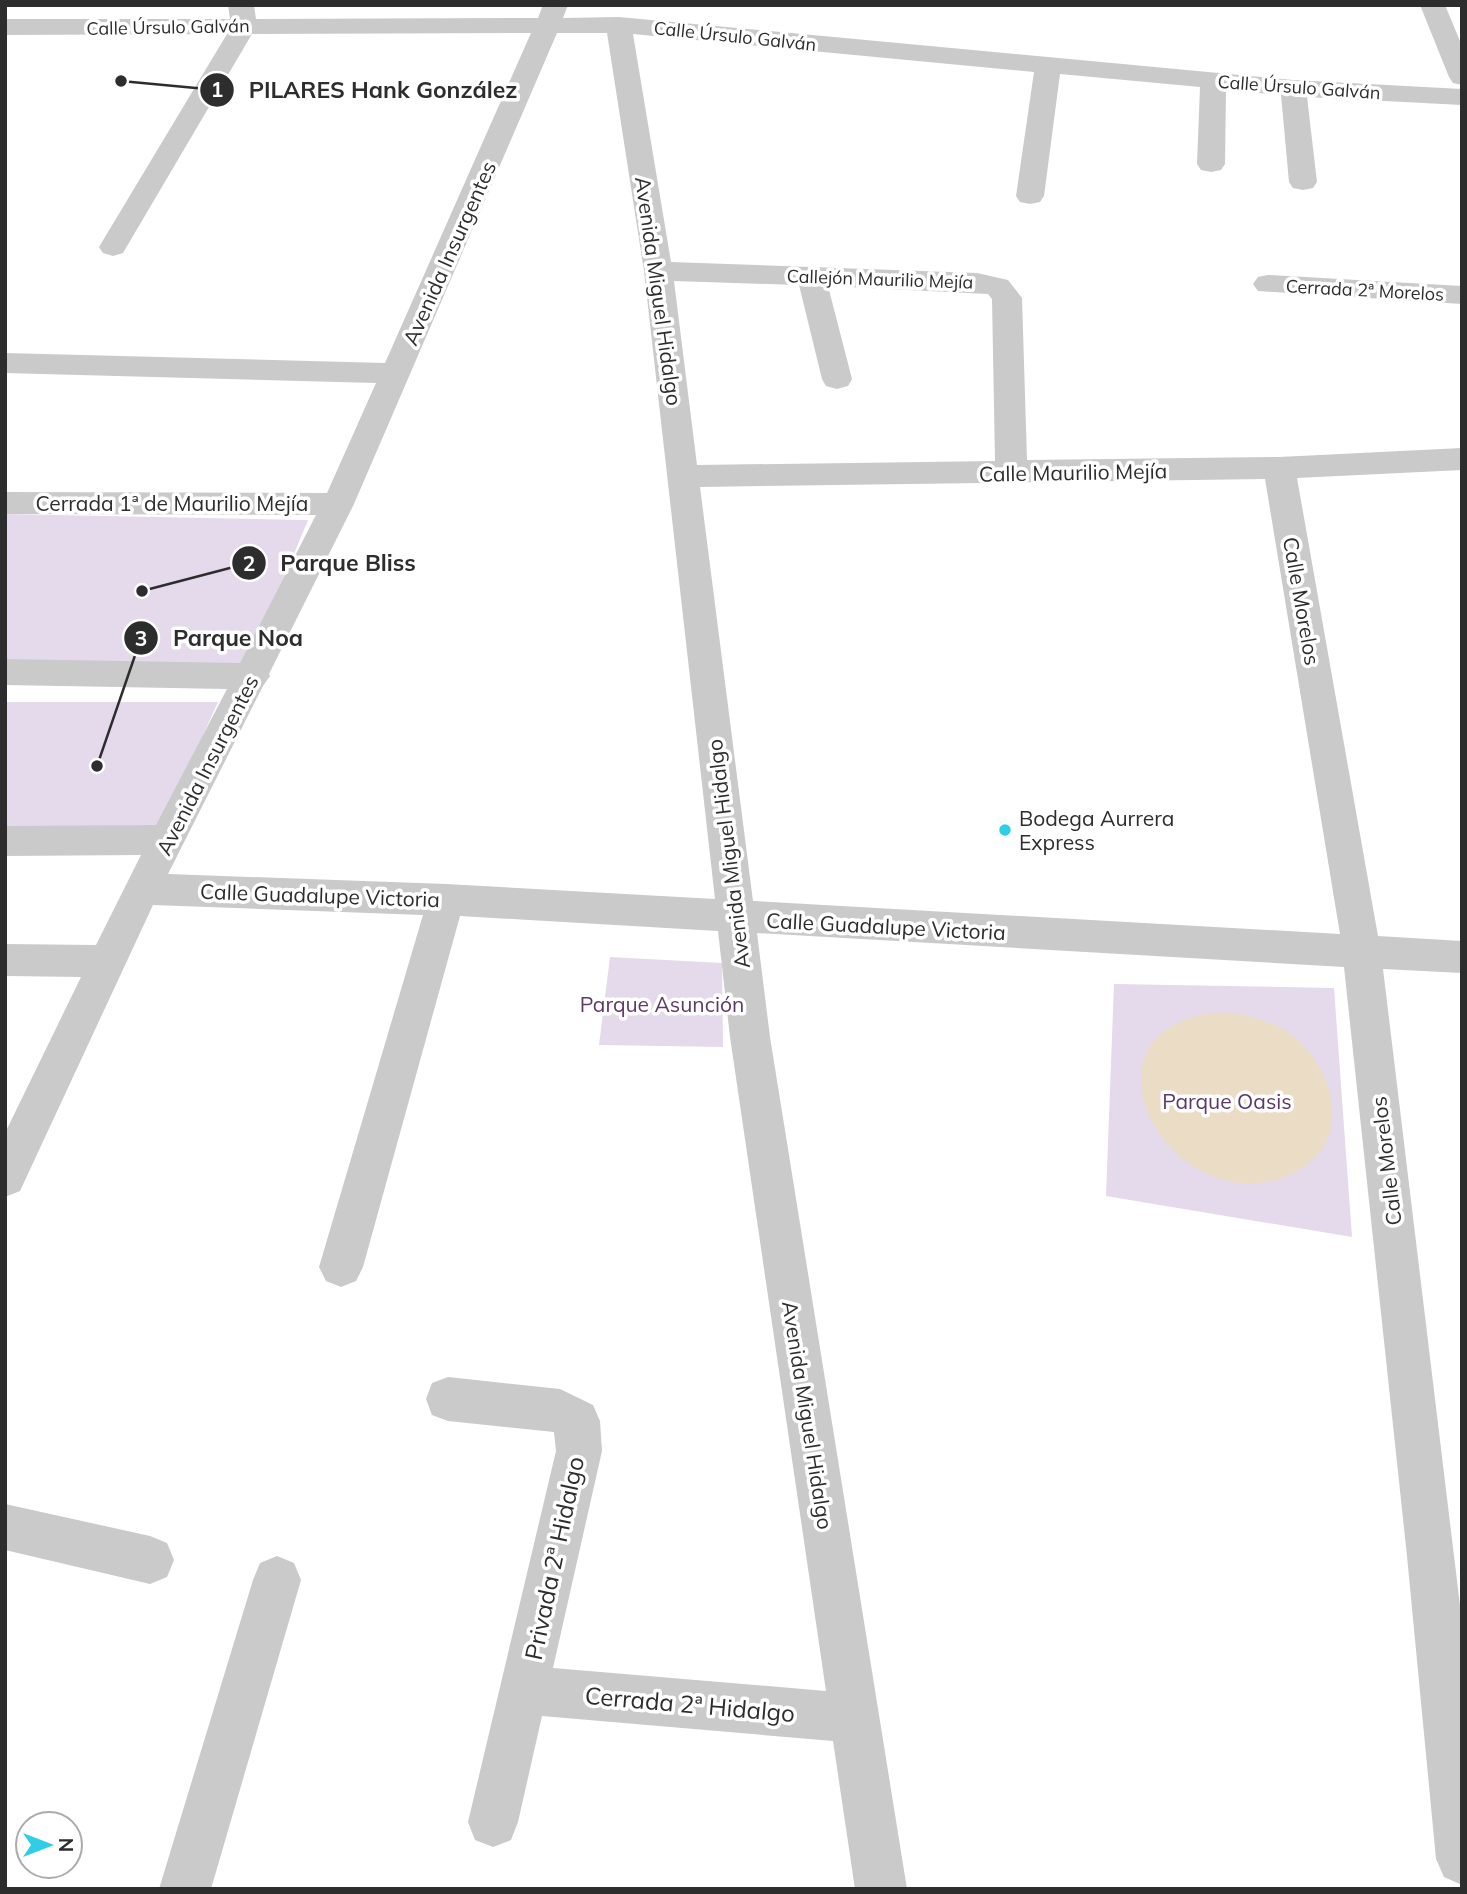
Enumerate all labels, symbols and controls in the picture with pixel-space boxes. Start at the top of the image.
street label: Calle Úrsulo Galván [86,14,250,40]
street label: Calle Úrsulo Galván [653,16,817,56]
callout: PILARES Hank González [200,68,531,112]
street label: Calle Úrsulo Galván [1217,70,1381,104]
text: PILARES Hank González [249,75,517,104]
text: 1 [211,76,223,102]
street label: Avenida Insurgentes [397,157,501,349]
street label: Avenida Miguel Hidalgo [630,175,688,407]
street label: Callejón Maurilio Mejía [786,264,974,294]
street label: Cerrada 2ª Morelos [1285,274,1445,306]
street label: Calle Maurilio Mejía [979,457,1167,487]
street label: Cerrada 1ª de Maurilio Mejía [36,490,308,516]
street label: Calle Morelos [1278,535,1326,667]
callout: Parque Bliss [231,541,430,585]
text: Parque Bliss [280,548,416,577]
text: 2 [243,550,255,576]
callout: Parque Noa [124,616,317,660]
text: Parque Noa [173,623,303,652]
text: 3 [135,625,147,651]
street label: Avenida Insurgentes [150,671,264,859]
street label: Avenida Miguel Hidalgo [701,738,755,970]
place label: Bodega Aurrera Express [1019,805,1174,855]
marker: Bodega Aurrera Express [997,822,1013,838]
street label: Calle Guadalupe Victoria [200,878,440,912]
street label: Calle Guadalupe Victoria [766,907,1006,945]
park label: Parque Asunción [580,991,744,1017]
park label: Parque Oasis [1162,1088,1292,1114]
street label: Calle Morelos [1365,1095,1407,1227]
street label: Avenida Miguel Hidalgo [777,1299,839,1531]
street label: Privada 2ª Hidalgo [518,1454,590,1662]
street label: Cerrada 2ª Hidalgo [584,1680,796,1728]
north arrow [14,1810,84,1880]
text: N [54,1838,78,1852]

